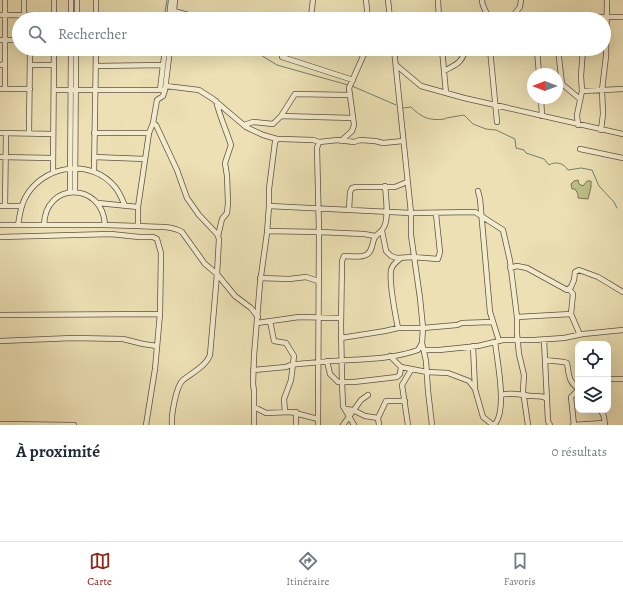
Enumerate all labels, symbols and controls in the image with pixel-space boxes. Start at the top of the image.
search box [12,12,611,56]
icon: search [26,23,48,45]
text: Rechercher [58,24,127,44]
north arrow [527,68,563,104]
map controls [575,341,611,413]
button: locate [575,341,611,377]
button: layers [575,377,611,413]
text: À proximité [16,440,100,463]
text: 0 résultats [552,443,607,460]
tab: Carte [87,550,112,589]
tab: Itinéraire [286,550,329,589]
tab: Favoris [504,550,536,589]

